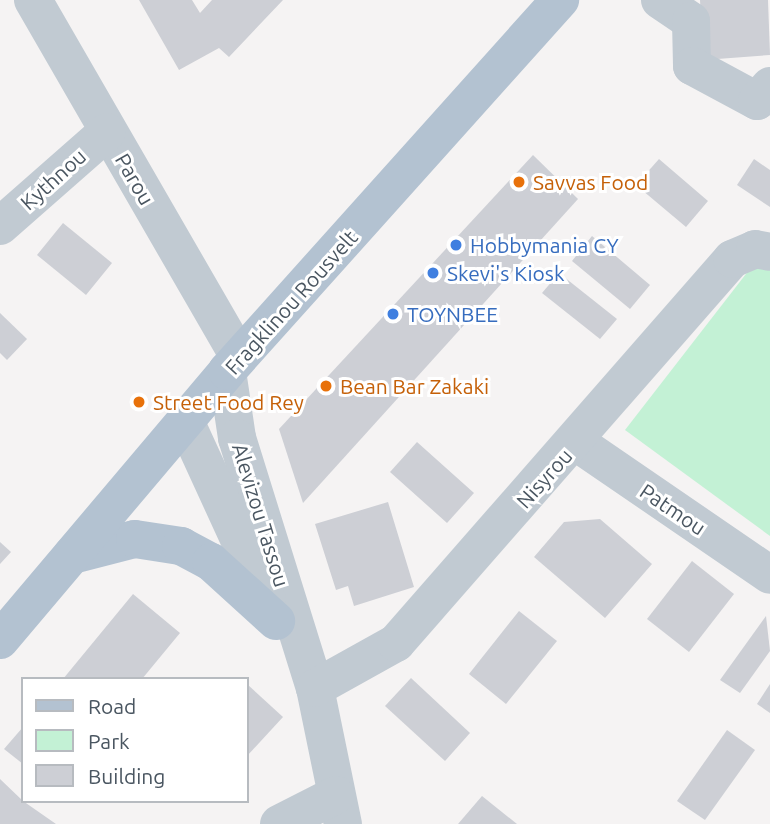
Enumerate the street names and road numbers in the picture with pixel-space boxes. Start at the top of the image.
street label: Kythnou [15,143,91,215]
street label: Parou [110,149,160,209]
street label: Fragklinou Rousvelt [219,225,363,379]
street label: Alevizou Tassou [227,440,295,590]
street label: Nisyrou [511,443,577,513]
street label: Patmou [635,478,711,540]

